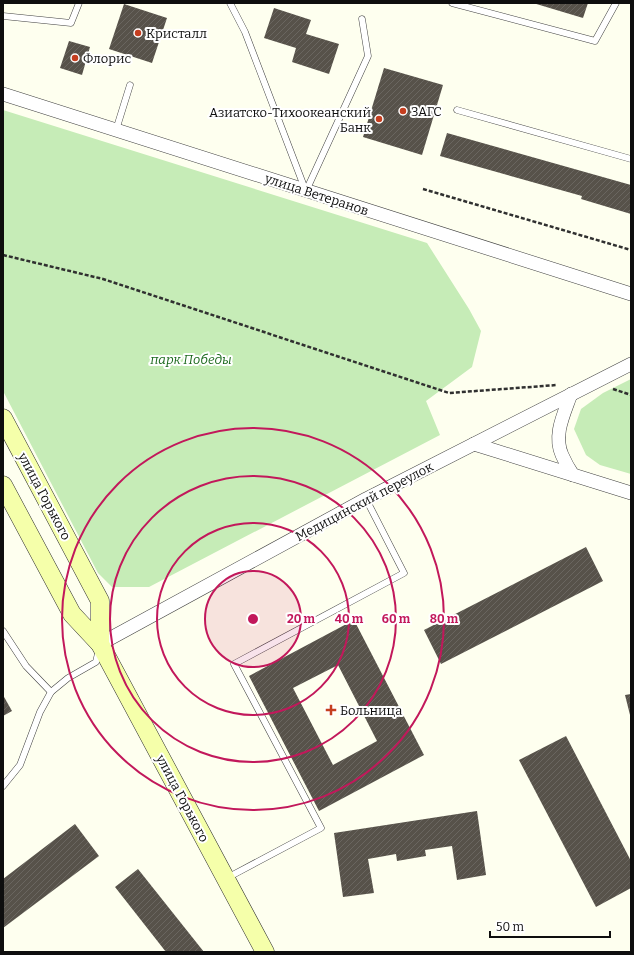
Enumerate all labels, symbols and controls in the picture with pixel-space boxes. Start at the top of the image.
place label: Кристалл [146,26,207,41]
marker: Кристалл [133,28,143,38]
place label: Флорис [83,51,132,66]
marker: Флорис [70,53,80,63]
place label: ЗАГС [411,104,442,119]
place label: Азиатско-Тихоокеанский Банк [209,105,371,135]
marker: ЗАГС [398,106,408,116]
marker: Азиатско-Тихоокеанский Банк [374,114,384,124]
street label: улица Ветеранов [262,170,371,218]
park label: парк Победы [149,352,232,367]
street label: улица Горького [15,449,74,542]
street label: Медицинский переулок [293,459,436,544]
centre of rings [246,612,260,626]
text: 20 m [287,612,316,626]
text: 40 m [335,612,364,626]
text: 60 m [382,612,411,626]
text: 80 m [430,612,459,626]
place label: Больница [340,703,402,718]
marker: Больница [325,704,337,716]
street label: улица Горького [153,751,212,844]
scale bar [490,913,610,939]
text: 50 m [496,920,525,934]

